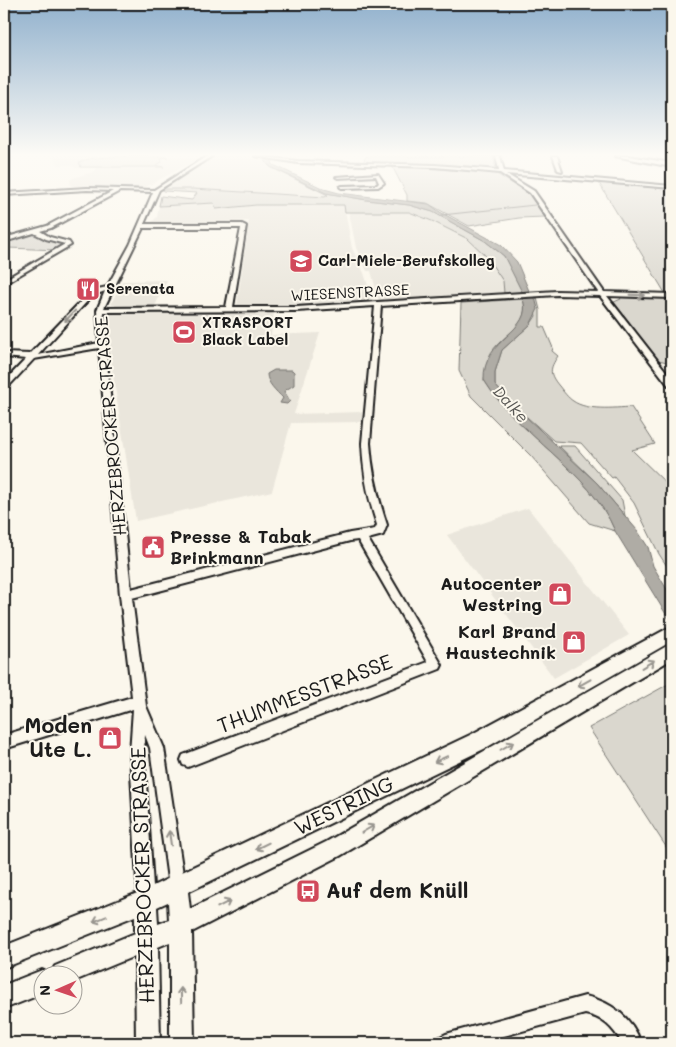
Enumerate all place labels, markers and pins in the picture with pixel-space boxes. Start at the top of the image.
school or university icon: Carl-Miele-Berufskolleg [288,248,314,274]
place label: Carl-Miele-Berufskolleg [318,250,495,270]
restaurant icon: Serenata [75,276,101,302]
place label: Serenata [106,278,175,298]
place label: XTRASPORT Black Label [202,312,293,349]
sports icon: XTRASPORT Black Label [171,319,197,345]
place label: Presse & Tabak Brinkmann [170,524,312,569]
public building icon: Presse & Tabak Brinkmann [140,534,166,560]
place label: Autocenter Westring [440,571,542,616]
shop icon: Autocenter Westring [547,581,573,607]
place label: Karl Brand Haustechnik [445,619,556,664]
shop icon: Karl Brand Haustechnik [561,629,587,655]
place label: Moden Ute L. [24,711,92,762]
shop icon: Moden Ute L. [97,725,123,751]
place label: Auf dem Knüll [326,876,469,903]
bus stop icon: Auf dem Knüll [295,878,321,904]

